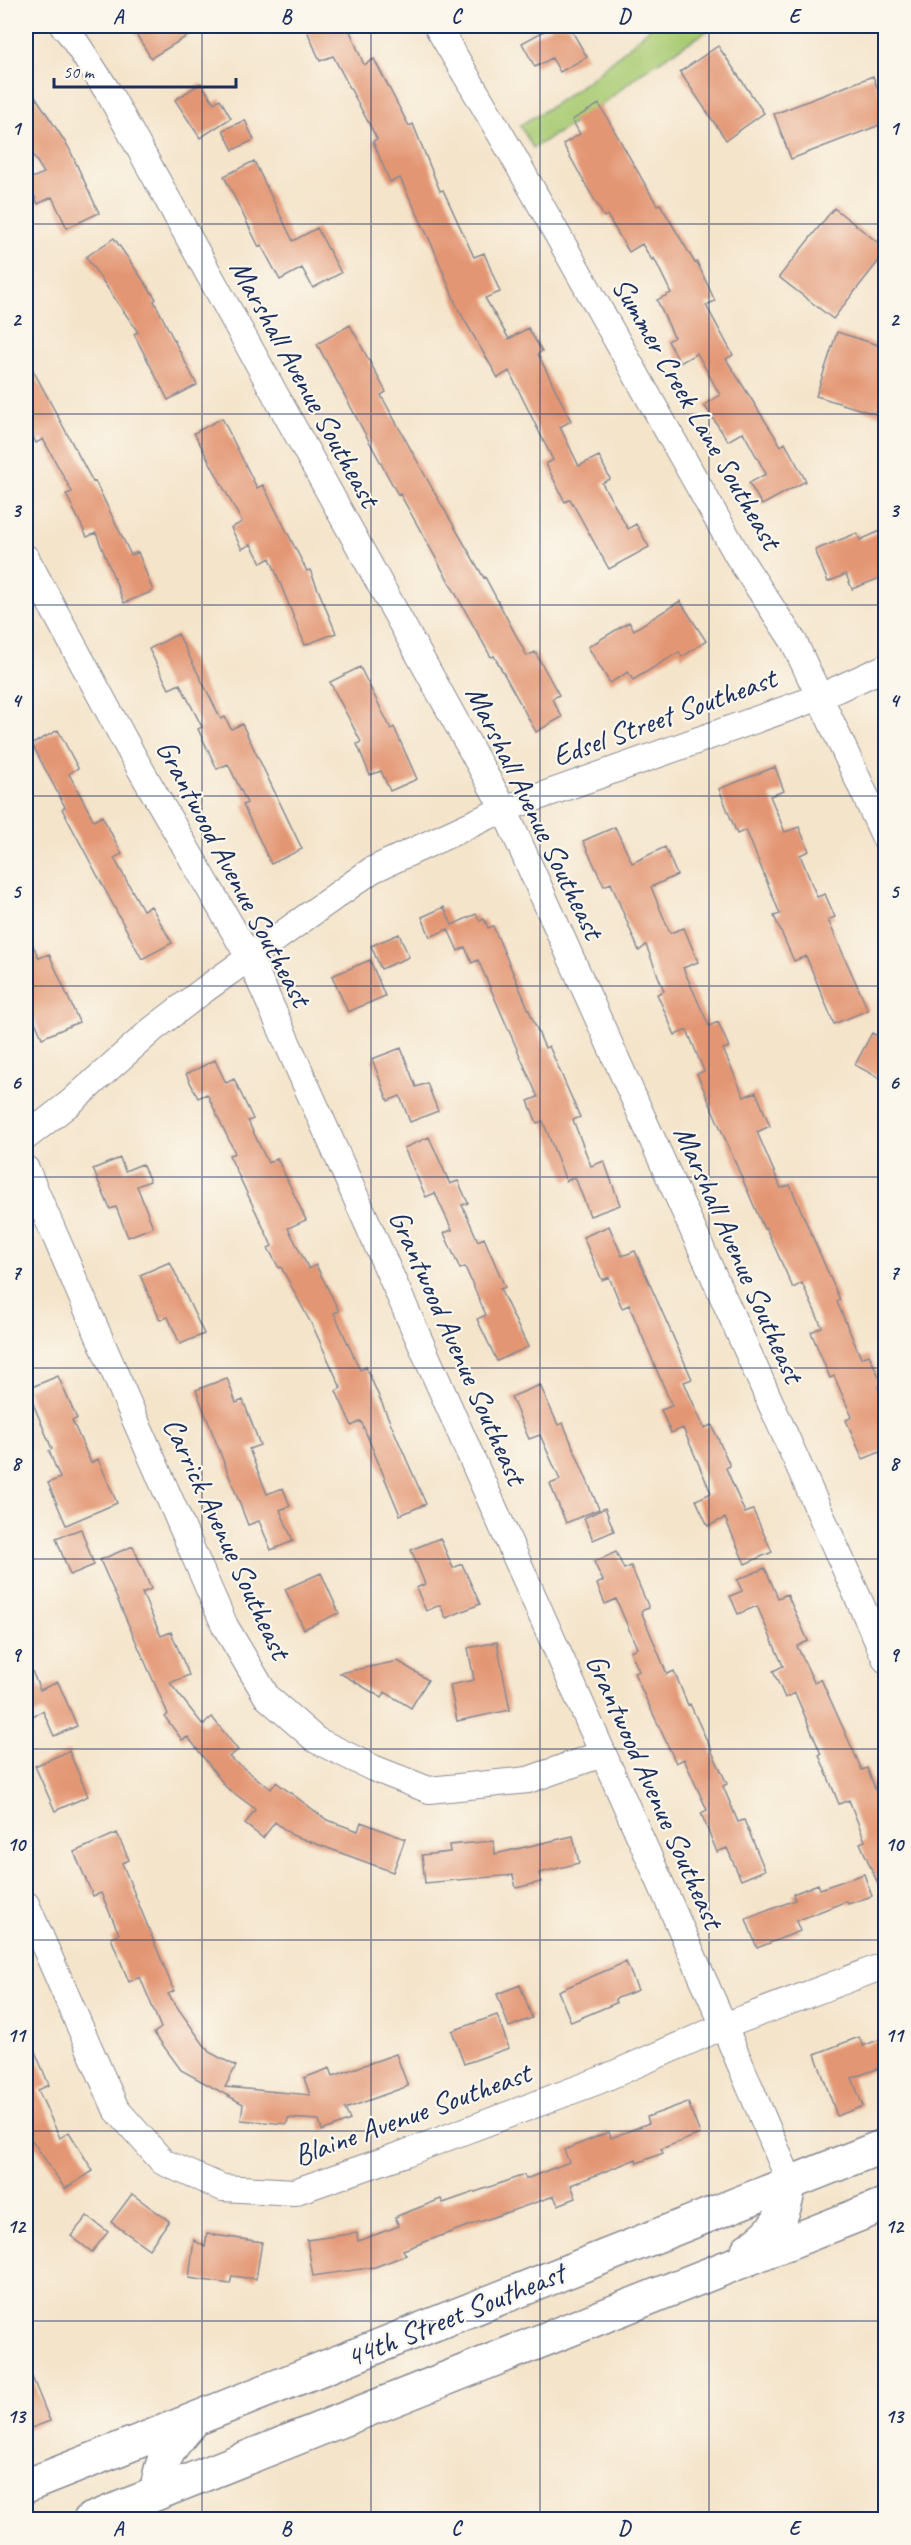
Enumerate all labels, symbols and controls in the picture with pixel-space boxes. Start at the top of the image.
text: A [113,4,125,29]
text: B [281,4,293,29]
text: C [451,4,463,29]
text: D [618,4,632,29]
text: E [789,4,803,29]
scale bar [54,51,236,89]
text: 50 m [63,61,96,83]
text: 1 [12,116,23,141]
text: 1 [890,116,901,141]
street label: Marshall Avenue Southeast [221,253,390,516]
street label: Summer Creek Lane Southeast [604,270,792,559]
text: 2 [12,307,23,332]
text: 2 [890,307,901,332]
text: 3 [12,498,23,523]
text: 3 [890,498,901,523]
street label: Edsel Street Southeast [547,658,784,775]
street label: Marshall Avenue Southeast [457,679,614,948]
text: 4 [12,688,24,713]
text: 4 [890,688,902,713]
street label: Grantwood Avenue Southeast [148,733,322,1015]
text: 5 [12,879,23,904]
text: 5 [890,879,901,904]
text: 6 [11,1070,22,1095]
text: 6 [889,1070,900,1095]
street label: Marshall Avenue Southeast [665,1120,814,1391]
street label: Grantwood Avenue Southeast [380,1204,537,1493]
text: 7 [12,1260,23,1285]
text: 7 [890,1260,901,1285]
street label: Carrick Avenue Southeast [154,1411,301,1668]
text: 8 [12,1451,24,1476]
text: 8 [890,1451,902,1476]
text: 9 [12,1642,23,1667]
text: 9 [890,1642,901,1667]
street label: Grantwood Avenue Southeast [577,1648,734,1937]
text: 10 [7,1832,27,1857]
text: 10 [885,1832,905,1857]
text: 11 [7,2023,27,2048]
text: 11 [885,2023,905,2048]
street label: Blaine Avenue Southeast [288,2052,538,2174]
text: 12 [7,2214,27,2239]
text: 12 [885,2214,905,2239]
street label: 44th Street Southeast [340,2252,574,2376]
text: 13 [7,2404,27,2429]
text: 13 [885,2404,905,2429]
text: A [113,2516,125,2541]
text: B [281,2516,293,2541]
text: C [451,2516,463,2541]
text: D [618,2516,632,2541]
text: E [789,2516,803,2541]

